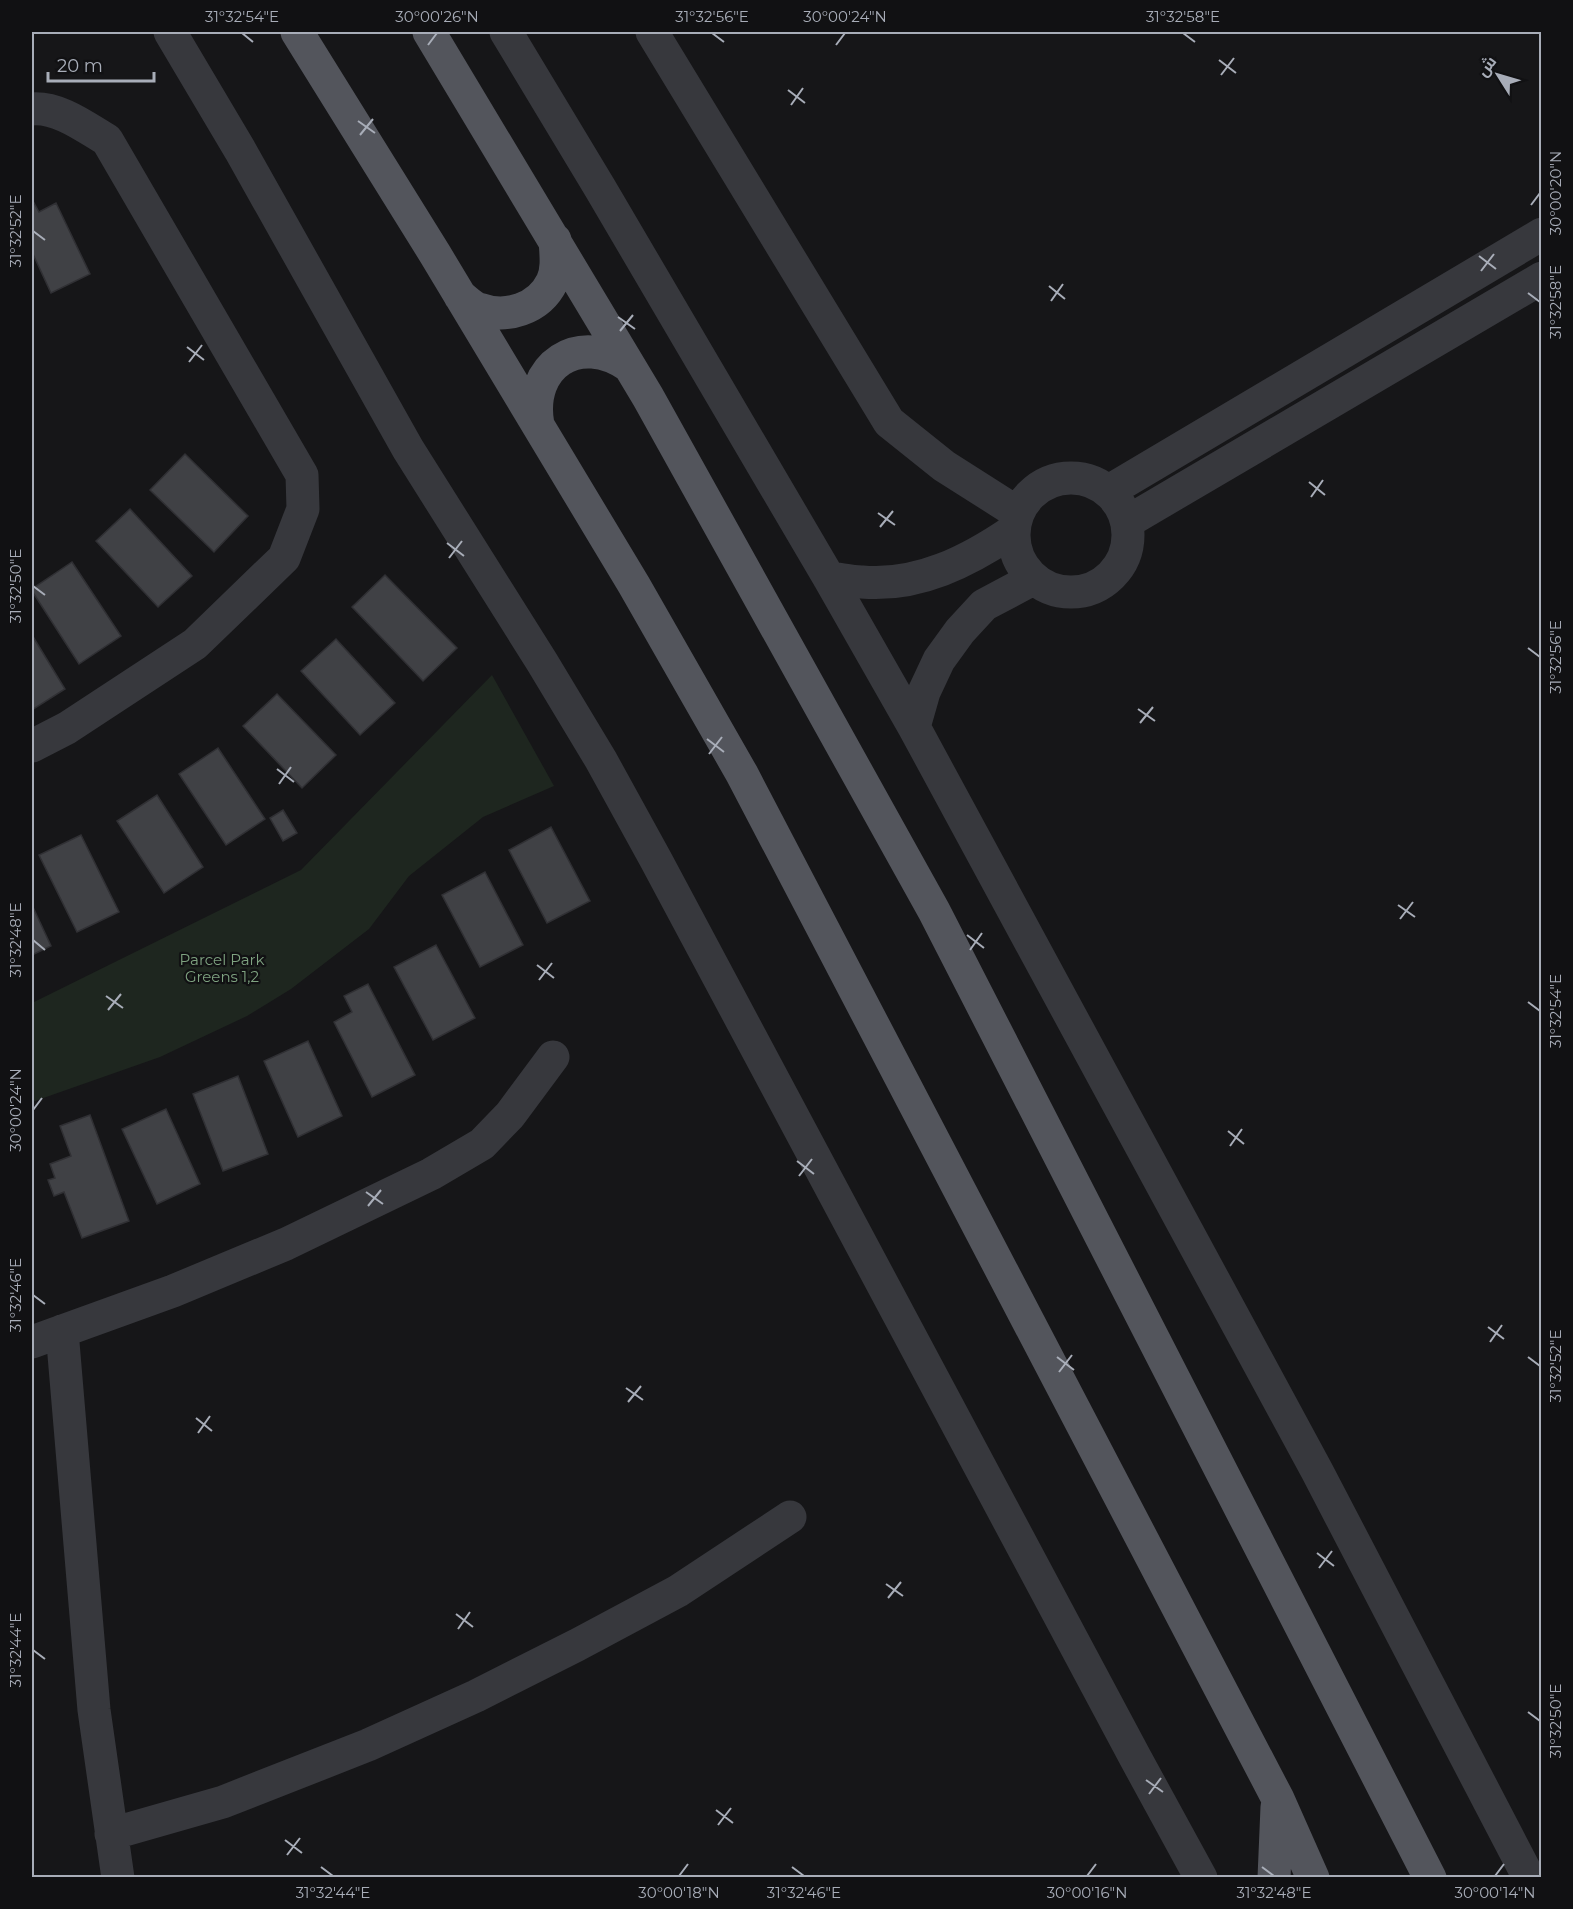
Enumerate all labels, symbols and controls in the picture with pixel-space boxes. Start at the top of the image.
text: 31°32'54"E [205,7,279,26]
text: 30°00'26"N [395,7,479,26]
text: 31°32'56"E [675,7,749,26]
text: 30°00'24"N [803,7,887,26]
text: 31°32'58"E [1146,7,1220,26]
scale bar [48,45,154,83]
north arrow [1468,45,1528,105]
text: ش [1473,52,1500,80]
text: 20 m [57,55,103,77]
text: 30°00'20"N [1546,151,1565,235]
text: 31°32'52"E [6,194,25,268]
text: 31°32'58"E [1546,265,1565,339]
text: 31°32'50"E [6,549,25,623]
text: 31°32'56"E [1546,620,1565,694]
text: 31°32'48"E [6,902,25,978]
park label: Parcel Park Greens 1,2 [180,950,264,986]
text: 31°32'54"E [1546,974,1565,1048]
text: 30°00'24"N [6,1068,25,1152]
text: 31°32'46"E [6,1258,25,1332]
text: 31°32'52"E [1546,1329,1565,1403]
text: 31°32'44"E [6,1613,25,1687]
text: 31°32'50"E [1546,1684,1565,1758]
text: 31°32'44"E [296,1883,370,1902]
text: 30°00'18"N [638,1883,720,1902]
text: 31°32'46"E [767,1883,841,1902]
text: 30°00'16"N [1047,1883,1127,1902]
text: 31°32'48"E [1236,1883,1312,1902]
text: 30°00'14"N [1454,1883,1536,1902]

